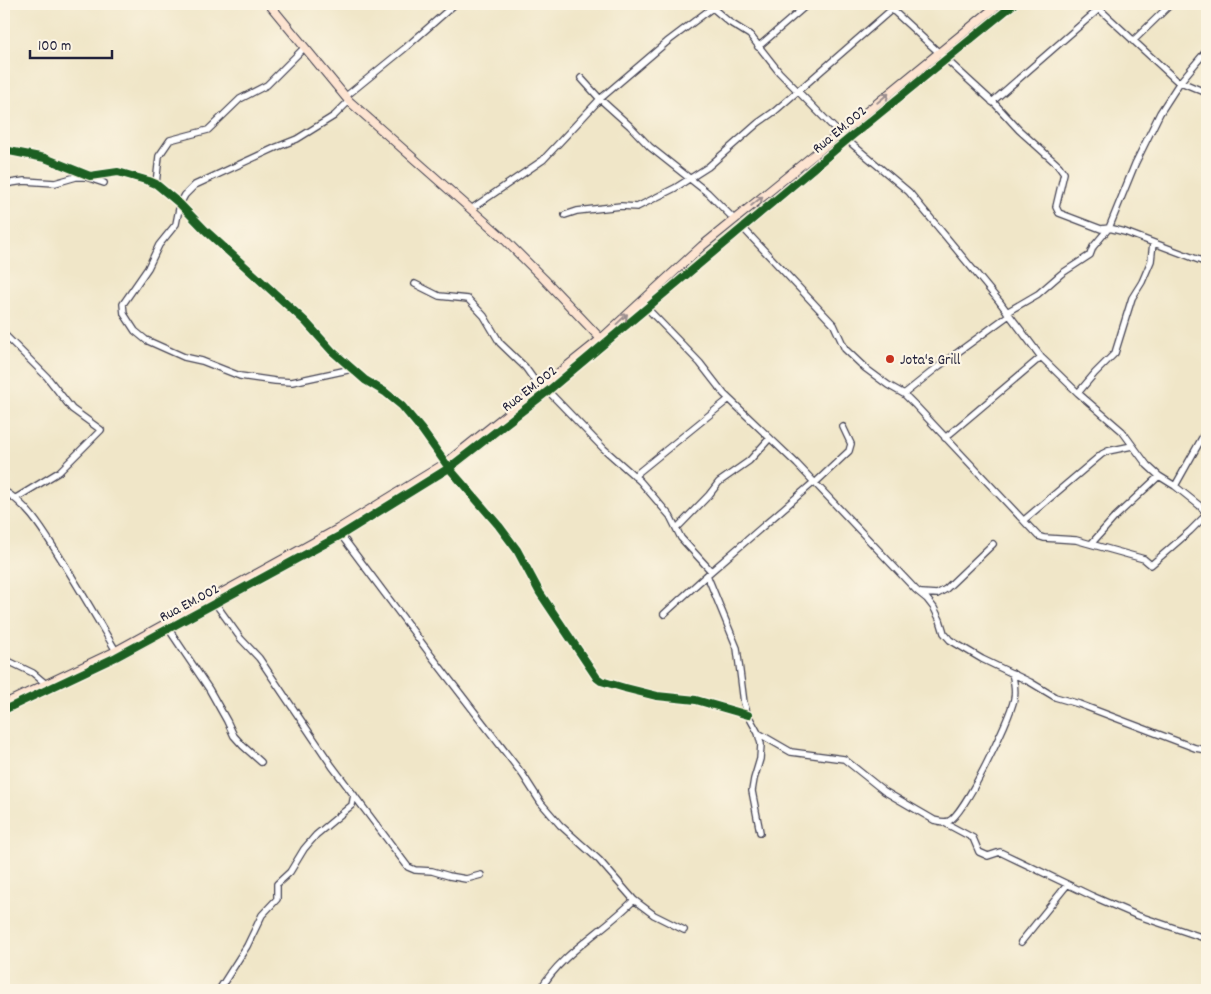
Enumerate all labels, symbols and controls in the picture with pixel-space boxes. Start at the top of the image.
scale bar [30,28,112,60]
text: 100 m [38,36,71,58]
one-way arrow [877,93,890,104]
street label: Rua EM.002 [808,101,872,160]
one-way arrow [751,195,764,207]
one-way arrow [615,313,628,325]
place label: Jota's Grill [900,350,961,372]
marker: Jota's Grill [884,353,896,365]
street label: Rua EM.002 [498,361,563,418]
street label: Rua EM.002 [156,579,224,629]

